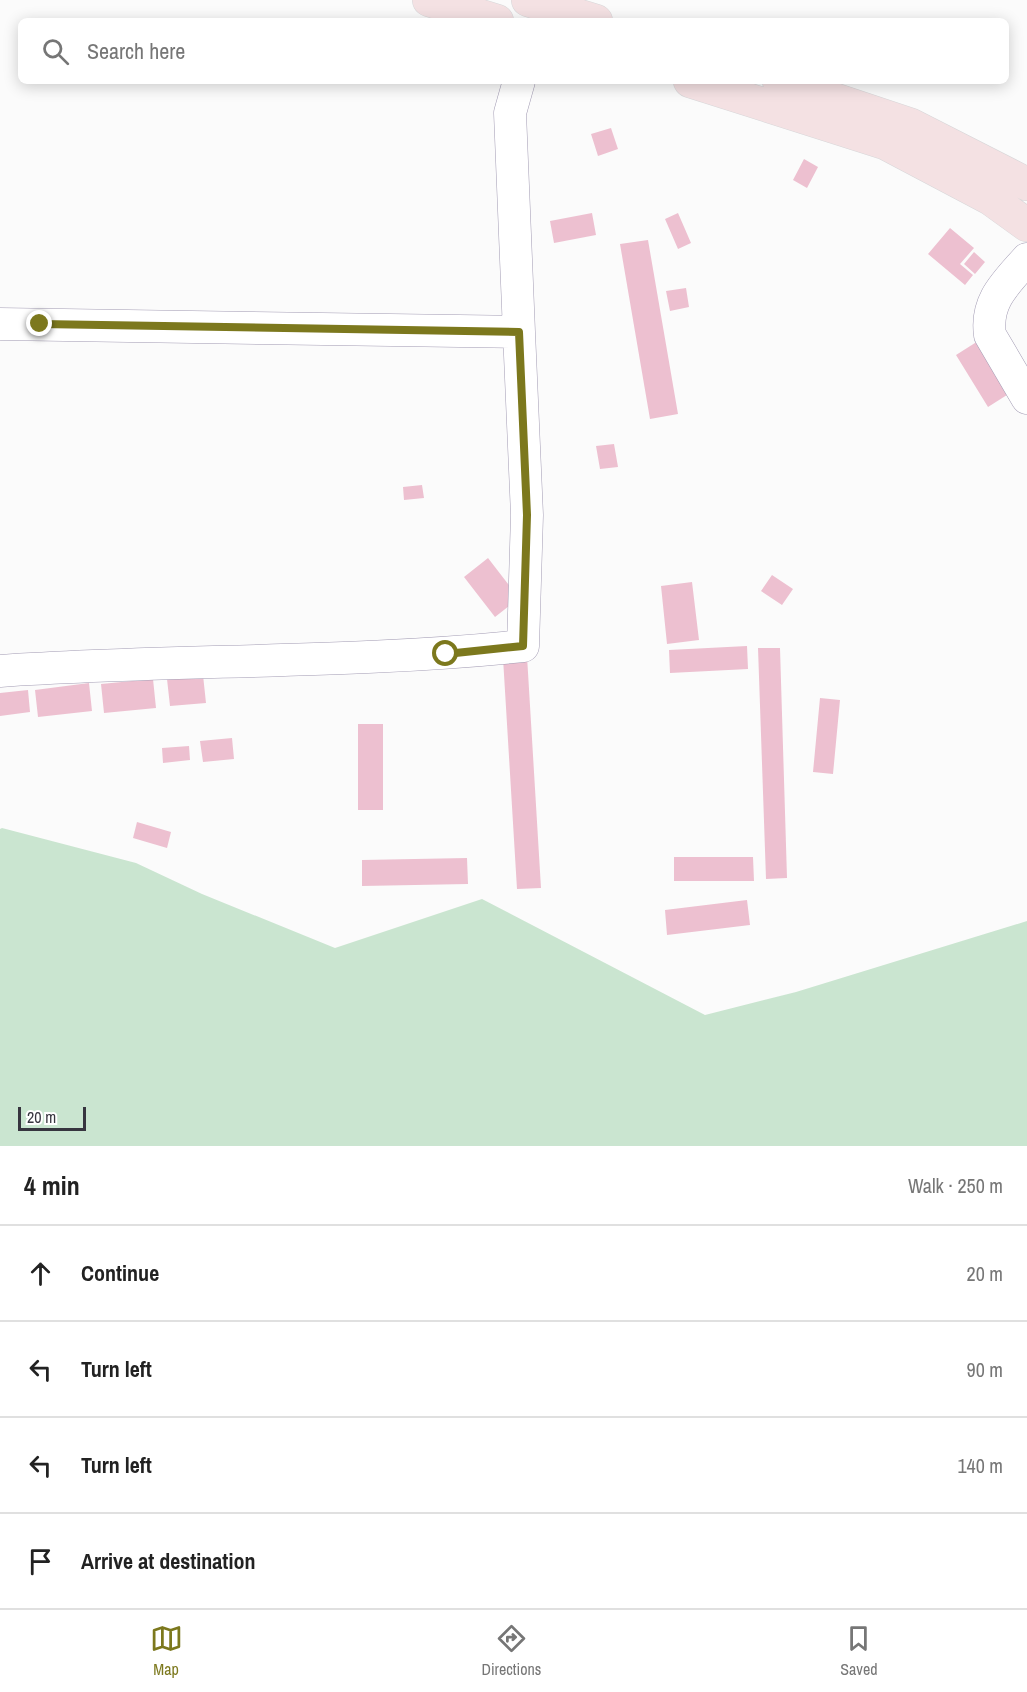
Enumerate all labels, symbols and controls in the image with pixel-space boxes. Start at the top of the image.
search box [18,18,1009,84]
icon: search [39,35,72,68]
text: Search here [87,36,185,66]
route end [26,310,52,336]
route start [432,640,458,666]
scale bar [18,1104,86,1132]
text: 20 m [27,1106,56,1128]
text: 4 min [24,1168,80,1203]
text: Walk · 250 m [908,1172,1003,1199]
icon: ahead [24,1257,57,1290]
text: Continue [81,1258,159,1288]
text: 20 m [967,1260,1003,1287]
icon: left [24,1353,57,1386]
text: Turn left [81,1354,152,1384]
text: 90 m [967,1356,1003,1383]
icon: left [24,1449,57,1482]
text: Turn left [81,1450,152,1480]
text: 140 m [957,1452,1003,1479]
icon: arrive [24,1545,57,1578]
text: Arrive at destination [81,1546,255,1576]
tab: Map [150,1622,183,1680]
tab: Directions [482,1622,541,1680]
tab: Saved [840,1622,878,1680]

